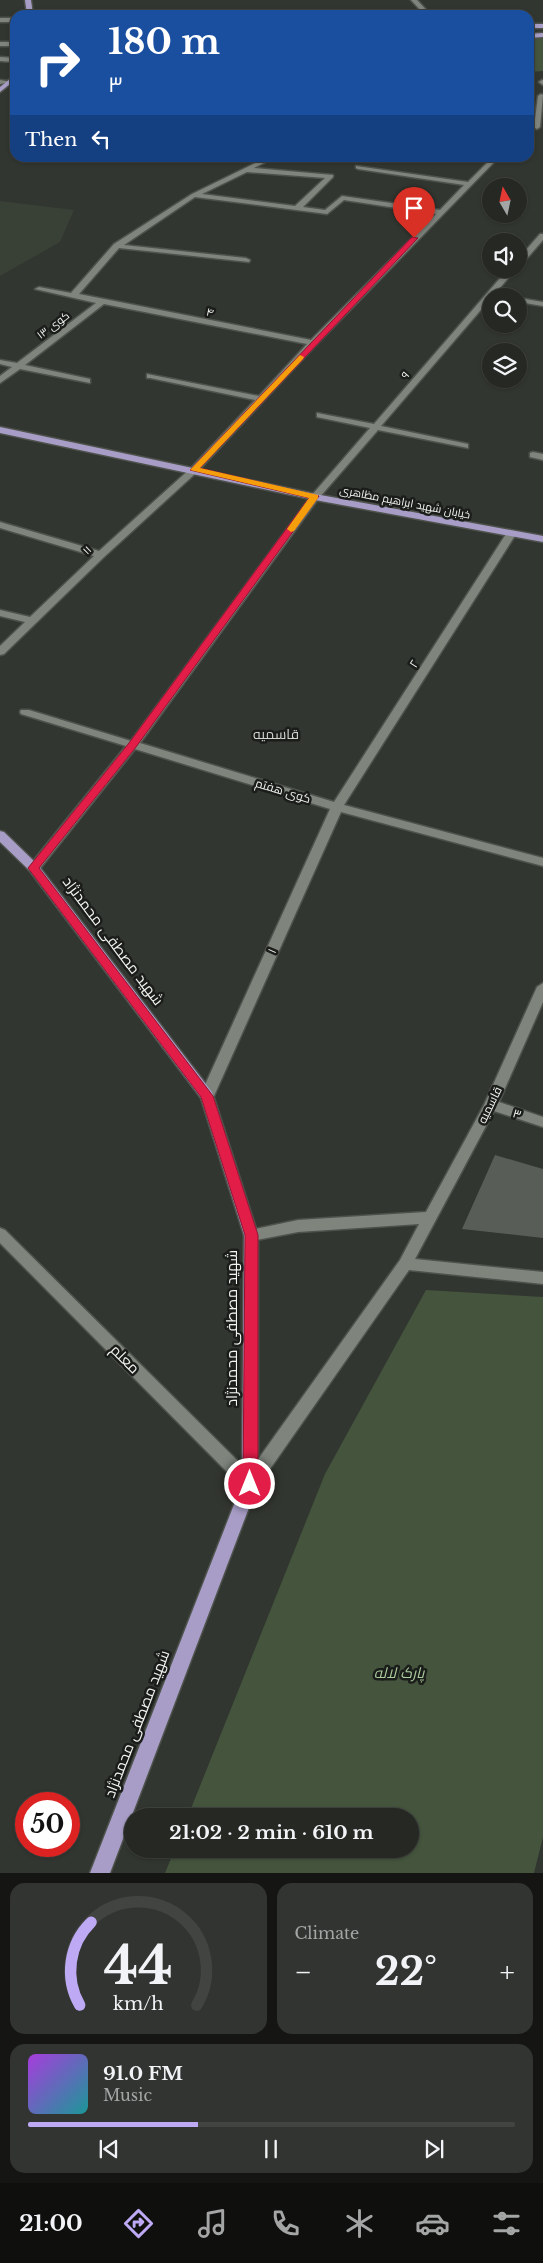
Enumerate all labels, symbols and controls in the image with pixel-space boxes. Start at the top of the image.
text: 180 m [108,20,220,63]
icon: right [25,30,90,95]
text: ۳ [108,71,123,98]
icon: left [87,125,115,153]
text: Then [25,128,77,151]
north arrow [482,178,528,222]
map controls [482,178,527,388]
pin [393,187,435,238]
icon: arrive [400,194,428,222]
button: sound [482,233,527,278]
button: search [482,288,527,333]
street label: ۴ [205,304,215,320]
street label: کوی ۱۳ [34,308,72,342]
button: layers [482,343,527,388]
street label: ۹ [398,368,412,382]
street label: خیابان شهید ابراهیم مظاهری [338,482,472,523]
street label: ۱۱ [80,543,94,557]
street label: ۲ [406,657,422,670]
district label: قاسمیه [253,725,299,743]
street label: کوی هفتم [253,775,313,807]
street label: شهید مصطفی محمدنژاد [58,873,168,1009]
street label: ۱ [264,946,279,956]
street label: قاسمیه [474,1084,505,1126]
street label: ۳ [511,1105,523,1122]
street label: شهید مصطفی محمدنژاد [222,1250,242,1406]
street label: معلم [106,1340,144,1378]
position arrow [223,1457,275,1509]
street label: شهید مصطفی محمدنژاد [100,1647,174,1801]
park label: پارک لاله [374,1663,425,1683]
speed limit sign: 50 [15,1792,80,1857]
text: 21:02 · 2 min · 610 m [169,1821,374,1844]
text: Climate [295,1923,359,1943]
text: 44 [104,1934,173,1998]
text: 22° [375,1948,437,1995]
text: − [295,1955,312,1990]
text: + [500,1955,515,1990]
text: km/h [113,1993,164,2015]
text: 91.0 FM [103,2062,183,2085]
text: Music [103,2085,152,2105]
icon: previous [95,2135,123,2163]
icon: pause [257,2135,285,2163]
icon: next [420,2135,448,2163]
icon: directions [121,2206,156,2241]
icon: music [195,2206,230,2241]
icon: phone [268,2206,303,2241]
icon: climate [342,2206,377,2241]
icon: car [415,2206,450,2241]
icon: filters [489,2206,524,2241]
text: 21:00 [19,2210,83,2237]

